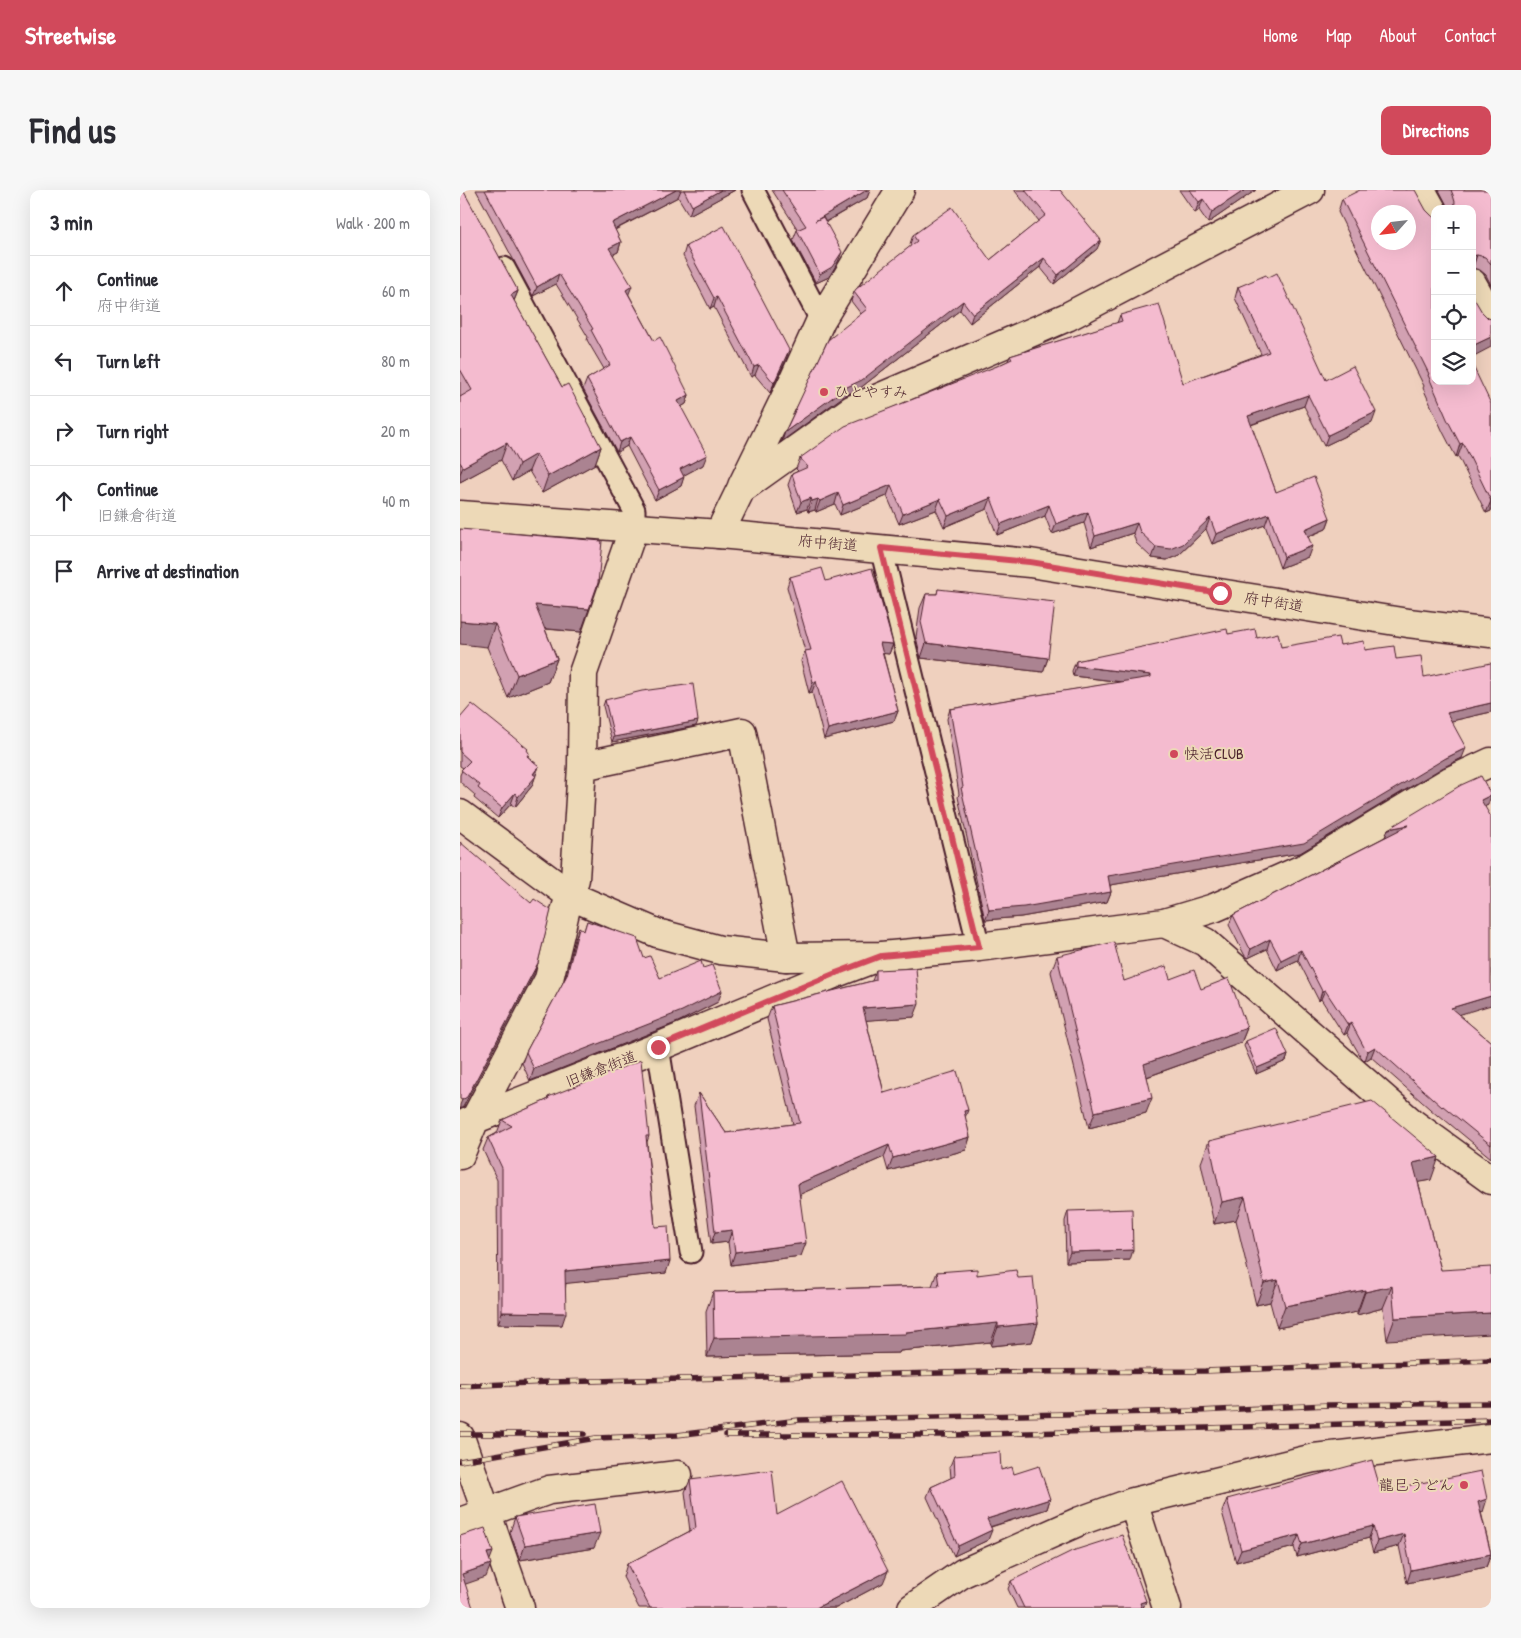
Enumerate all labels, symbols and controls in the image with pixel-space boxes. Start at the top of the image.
text: Streetwise [25,19,116,51]
text: Home [1263,23,1298,48]
text: Map [1326,23,1351,48]
text: About [1379,23,1416,48]
text: Contact [1444,23,1496,48]
button: Directions [1381,106,1491,155]
text: Find us [30,107,116,154]
north arrow [1371,205,1416,250]
map controls [1431,205,1476,385]
button: + [1431,205,1476,250]
text: 3 min [50,208,93,237]
text: Walk · 200 m [336,212,410,234]
button: − [1431,250,1476,295]
text: Continue [97,266,158,292]
icon: ahead [50,277,78,305]
text: 60 m [382,280,410,302]
text: 府中街道 [97,294,161,316]
button: locate [1431,295,1476,340]
button: layers [1431,340,1476,385]
icon: left [50,347,78,375]
text: Turn left [97,348,160,374]
text: 80 m [381,350,410,372]
place label: ひとやすみ [834,381,908,402]
marker: ひとやすみ [818,386,830,398]
icon: right [50,417,78,445]
text: Turn right [97,418,168,444]
text: 20 m [381,420,410,442]
text: Continue [97,476,158,502]
icon: ahead [50,487,78,515]
text: 40 m [382,490,410,512]
text: 旧鎌倉街道 [97,504,177,526]
street label: 府中街道 [797,529,859,556]
icon: arrive [50,557,78,585]
text: Arrive at destination [97,558,239,584]
route start [1209,582,1232,605]
street label: 府中街道 [1243,586,1305,617]
place label: 快活CLUB [1184,743,1244,764]
marker: 快活CLUB [1168,748,1180,760]
route end [647,1036,670,1059]
street label: 旧鎌倉街道 [562,1045,640,1092]
place label: 龍巳うどん [1379,1474,1454,1495]
marker: 龍巳うどん [1458,1479,1470,1491]

